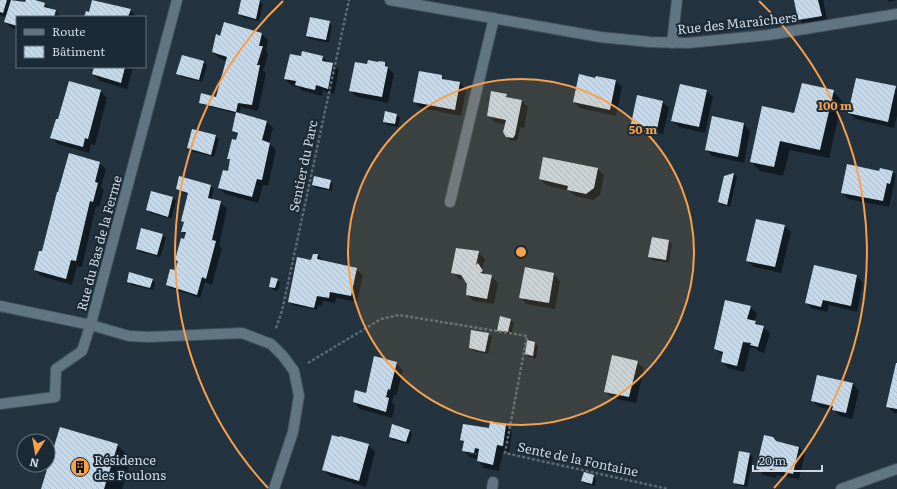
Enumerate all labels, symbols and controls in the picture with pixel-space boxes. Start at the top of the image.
street label: Rue des Maraîchers [676,7,798,38]
legend [16,16,146,68]
text: Route [52,22,86,40]
text: Bâtiment [52,42,105,60]
text: 100 m [818,96,852,114]
street label: Sentier du Parc [284,118,322,214]
text: 50 m [629,120,657,138]
street label: Rue du Bas de la Ferme [71,173,126,313]
centre of rings [514,245,528,259]
north arrow [16,433,56,473]
street label: Sente de la Fontaine [516,436,641,481]
scale bar [753,447,822,473]
place label: Résidence des Foulons [94,450,166,484]
text: 20 m [759,451,786,469]
text: N [28,455,40,473]
building icon: Résidence des Foulons [69,456,91,478]

